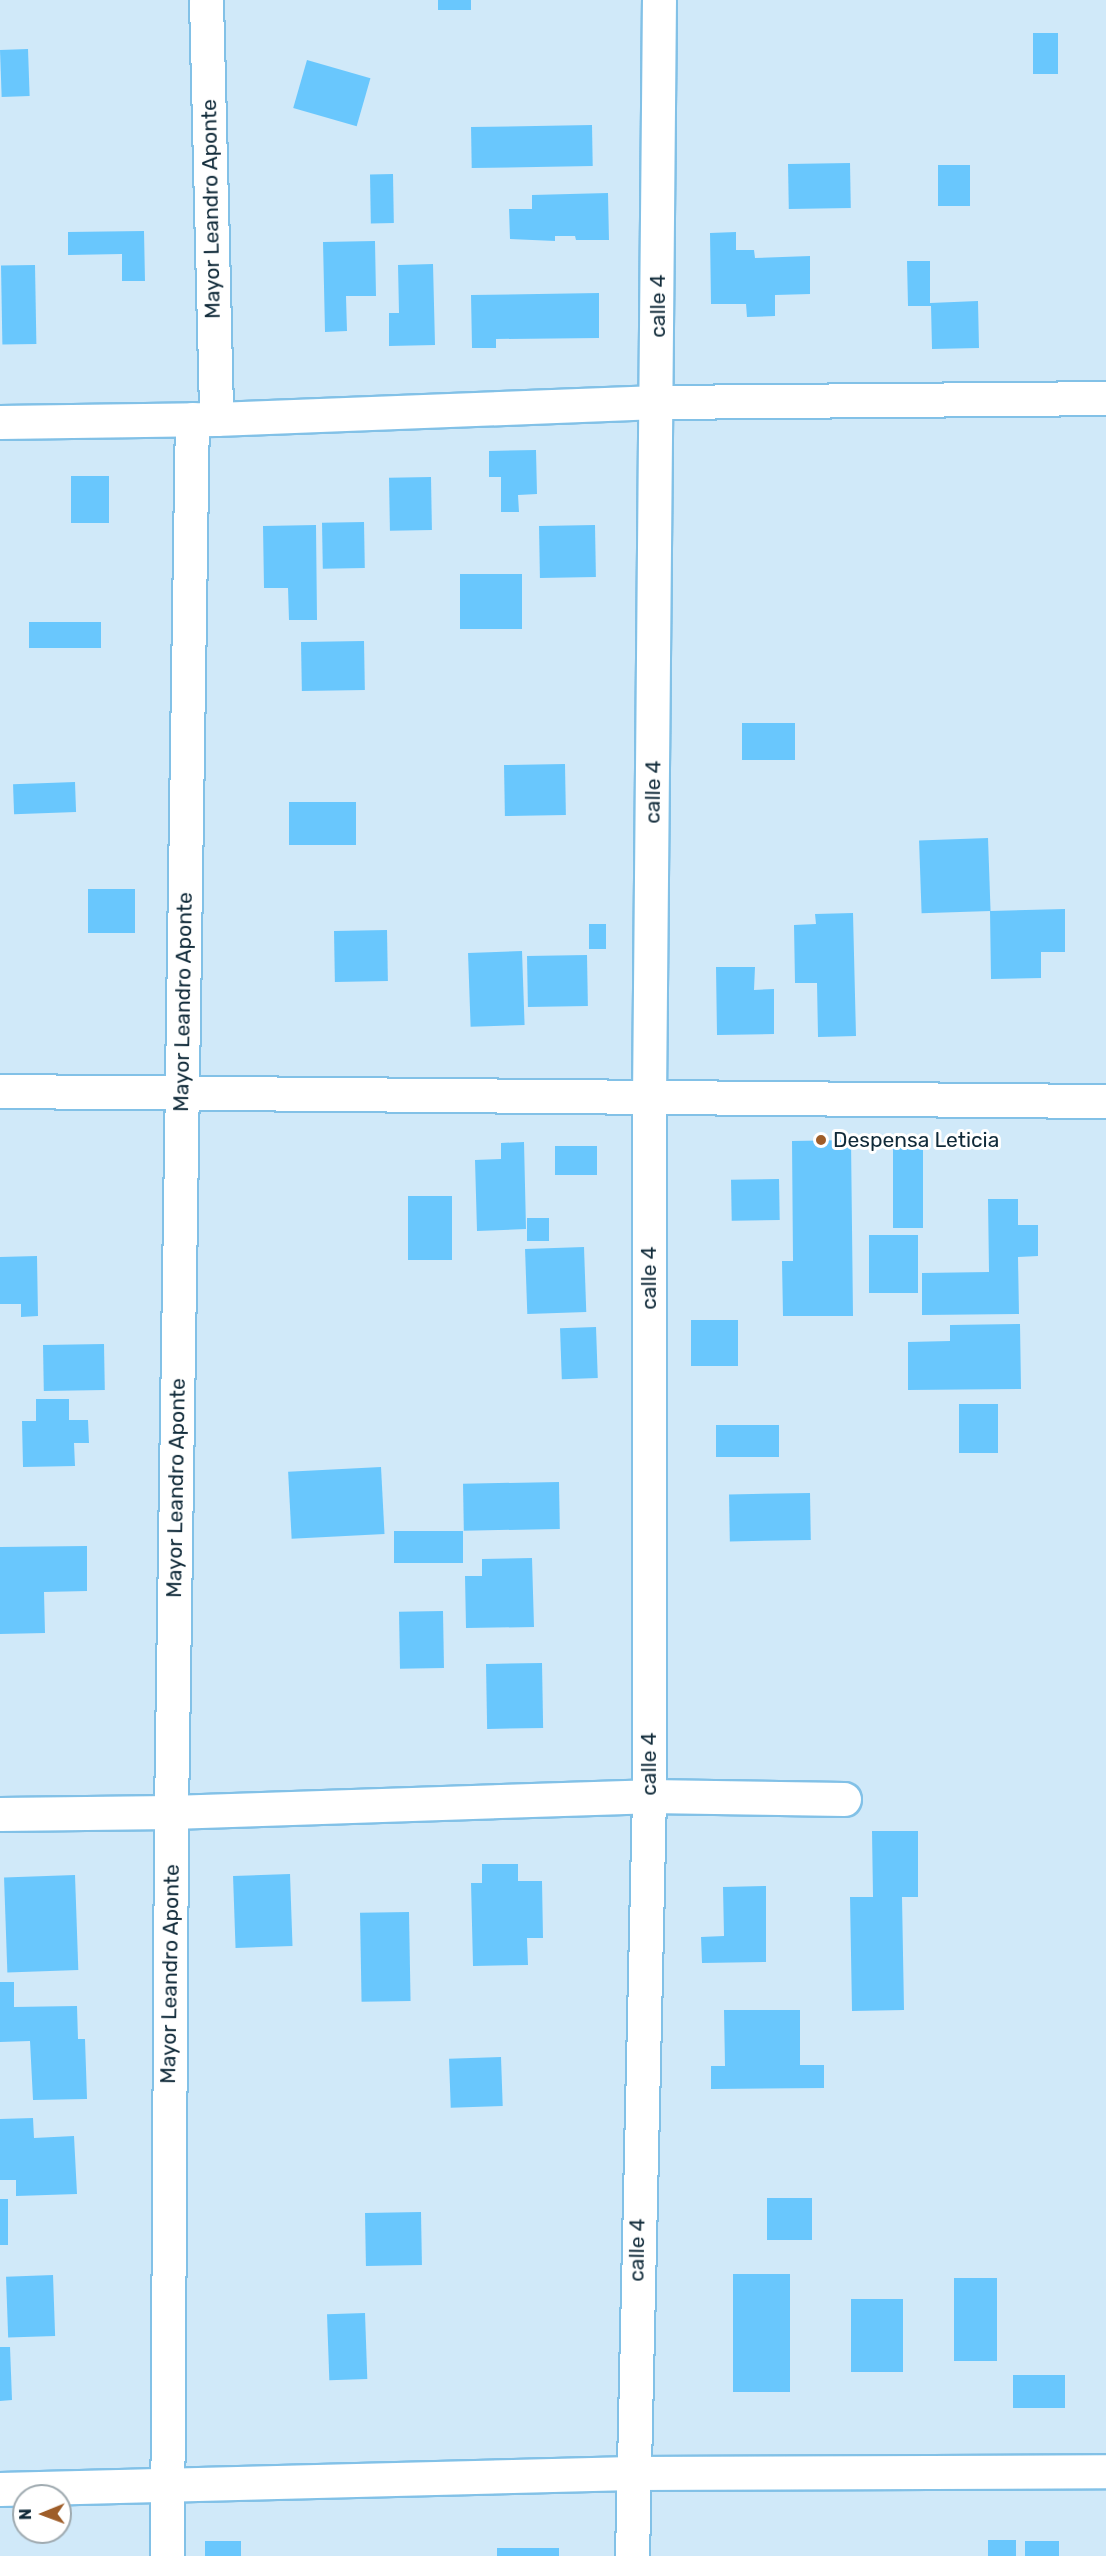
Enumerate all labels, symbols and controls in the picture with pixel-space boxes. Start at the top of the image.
street label: Mayor Leandro Aponte [196,98,226,320]
street label: calle 4 [645,274,671,338]
street label: calle 4 [640,760,666,824]
street label: Mayor Leandro Aponte [168,891,198,1113]
place label: Despensa Leticia [833,1127,999,1153]
marker: Despensa Leticia [814,1133,828,1147]
street label: calle 4 [636,1246,662,1310]
street label: Mayor Leandro Aponte [161,1377,191,1599]
street label: calle 4 [636,1732,662,1796]
street label: Mayor Leandro Aponte [155,1863,185,2085]
street label: calle 4 [624,2218,650,2282]
north arrow [12,2484,72,2544]
text: N [16,2508,35,2520]

